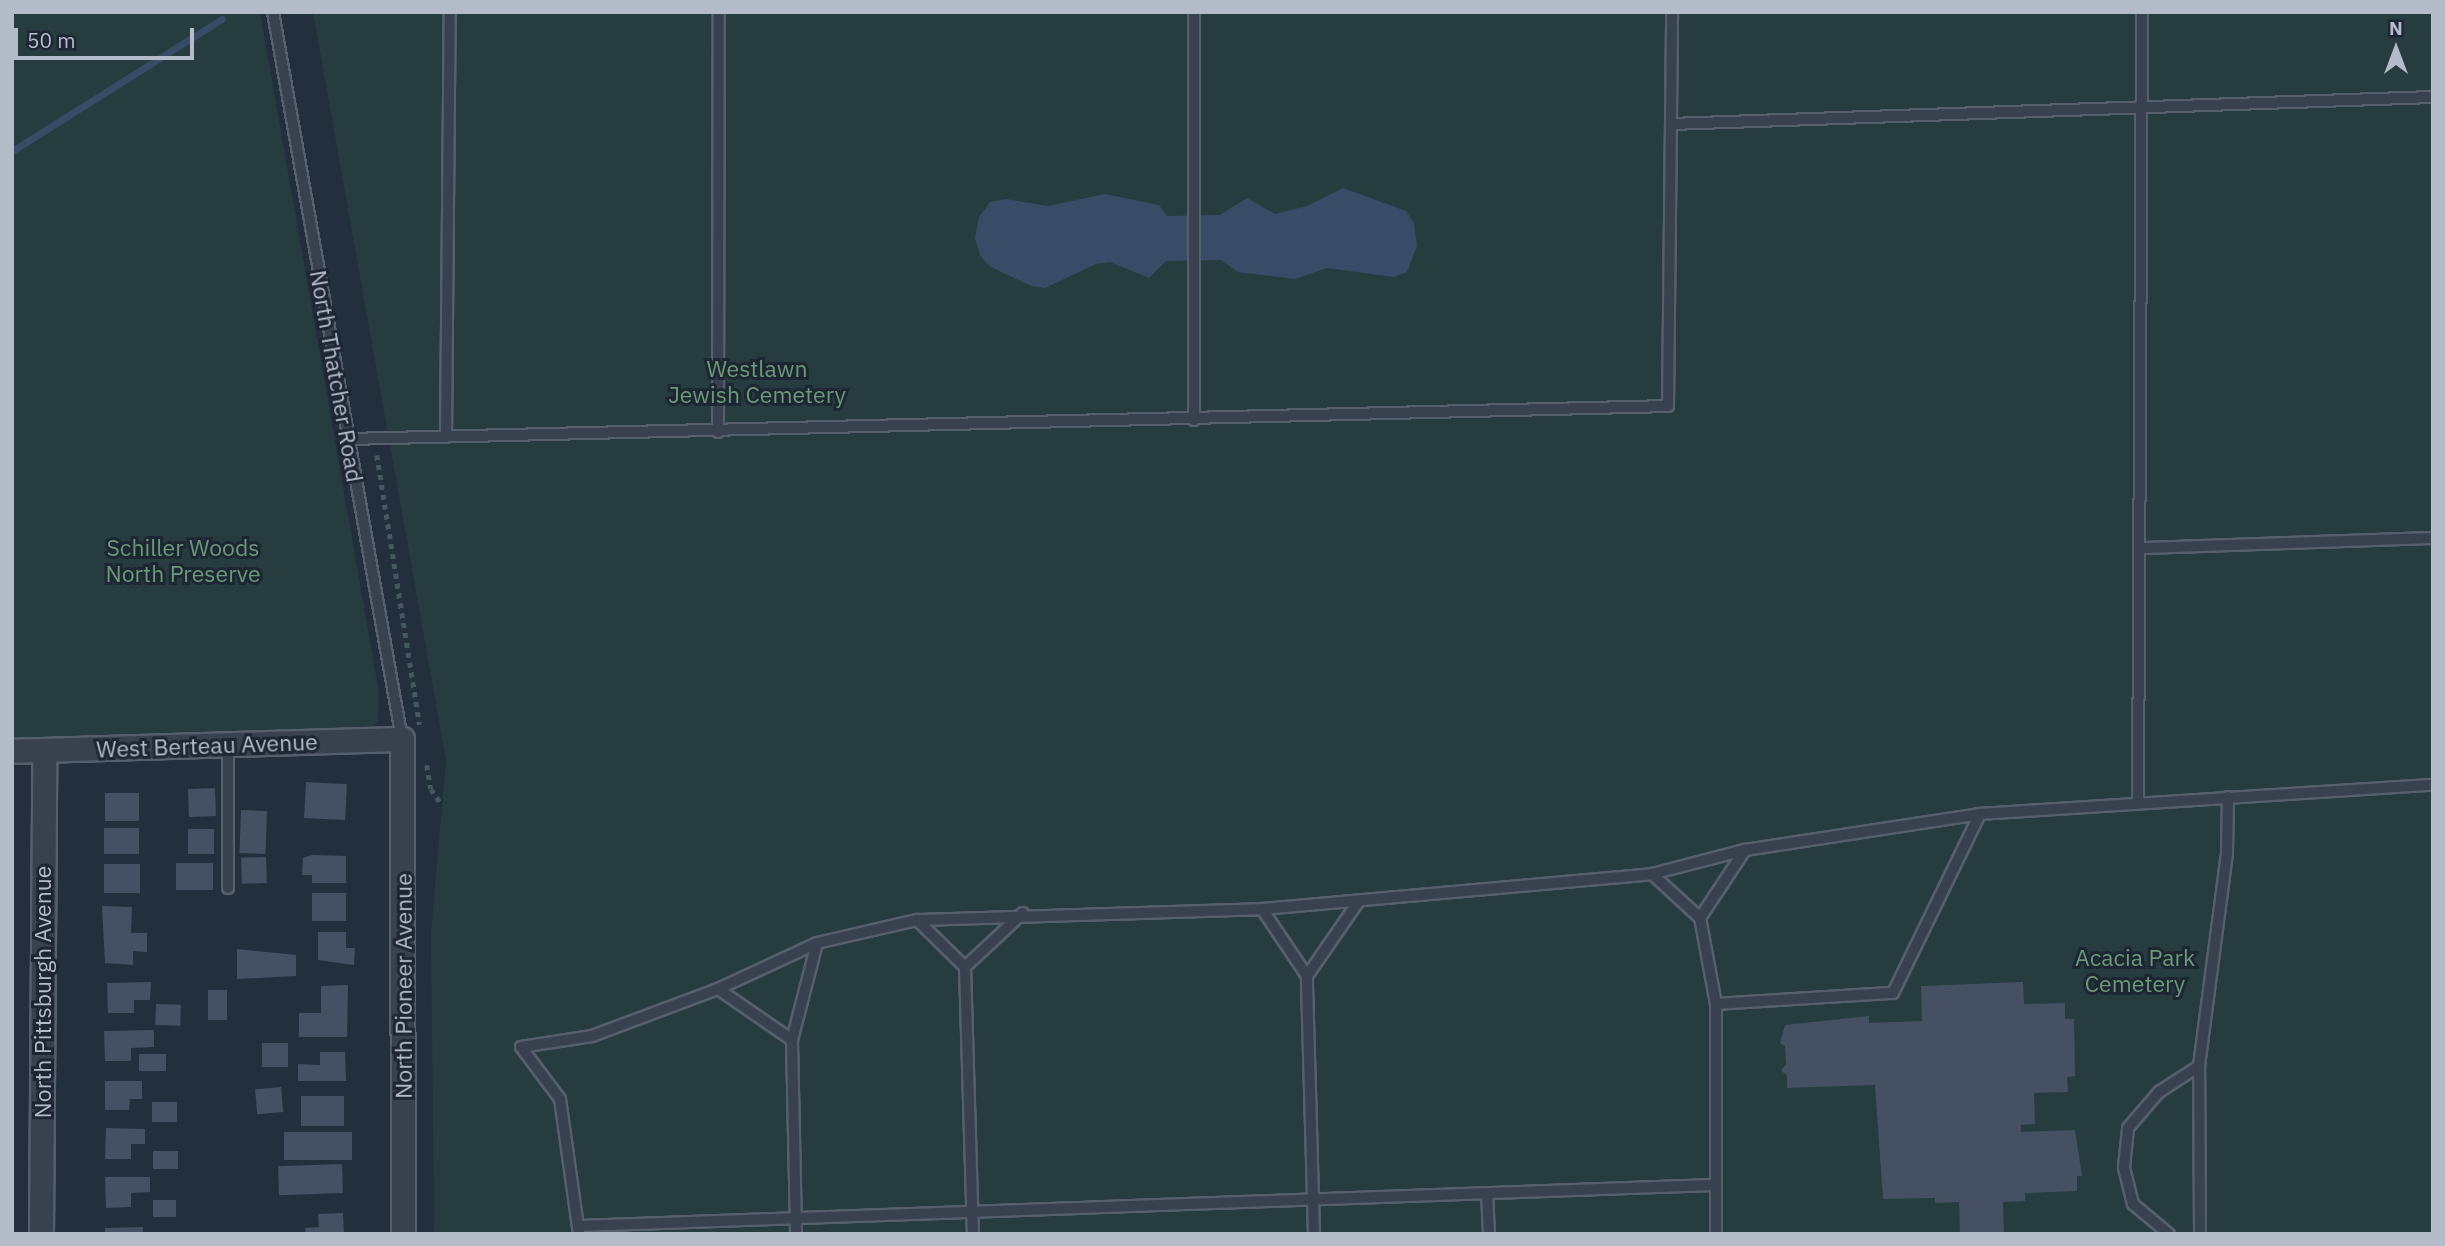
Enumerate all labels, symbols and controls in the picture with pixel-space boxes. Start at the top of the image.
scale bar [18,14,198,58]
north arrow [2361,14,2431,84]
text: N [2389,16,2403,40]
text: 50 m [27,26,76,54]
street label: North Thatcher Road [305,268,369,484]
park label: Westlawn Jewish Cemetery [668,354,846,408]
park label: Schiller Woods North Preserve [105,533,261,587]
street label: West Berteau Avenue [96,727,318,763]
street label: North Pittsburgh Avenue [28,866,56,1118]
street label: North Pioneer Avenue [389,873,417,1099]
park label: Acacia Park Cemetery [2075,943,2195,997]

